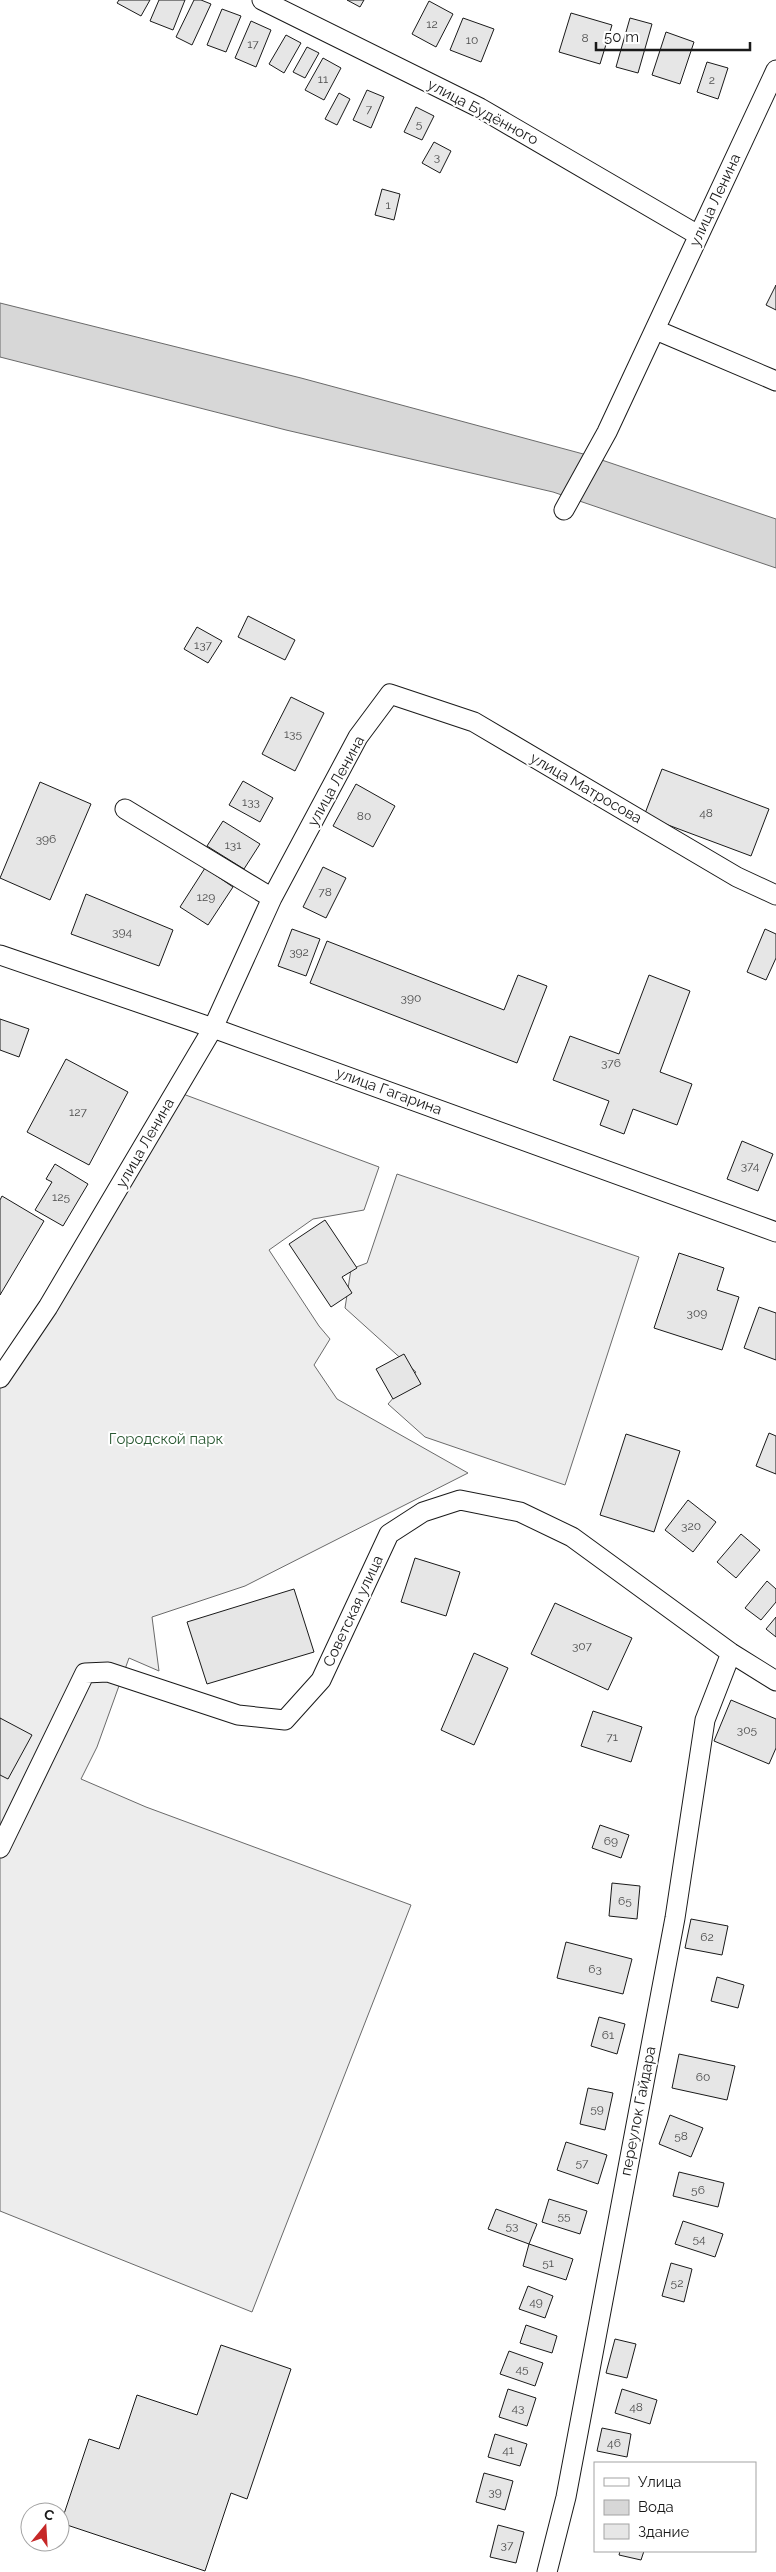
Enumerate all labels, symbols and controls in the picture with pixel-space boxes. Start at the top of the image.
house number: 12 [426,17,438,31]
scale bar [596,20,750,52]
text: 50 m [604,28,639,46]
house number: 8 [581,31,589,45]
house number: 10 [466,33,478,47]
house number: 17 [247,37,259,51]
house number: 11 [318,72,328,86]
house number: 2 [709,73,715,87]
street label: улица Будённого [424,75,542,149]
house number: 7 [366,102,373,116]
house number: 5 [416,117,423,131]
house number: 3 [434,150,440,164]
street label: улица Ленина [686,151,744,249]
house number: 1 [385,198,391,212]
house number: 137 [194,638,213,652]
house number: 135 [284,727,302,741]
street label: улица Ленина [304,733,368,829]
street label: улица Матросова [527,749,645,827]
house number: 133 [242,795,260,809]
house number: 48 [699,806,713,820]
house number: 80 [357,809,371,823]
house number: 396 [36,832,56,846]
house number: 131 [225,838,241,852]
house number: 78 [318,885,332,899]
house number: 129 [197,890,215,904]
house number: 394 [112,925,132,939]
house number: 392 [289,945,309,959]
house number: 390 [401,991,421,1005]
house number: 376 [601,1056,621,1070]
street label: улица Гагарина [334,1063,444,1119]
street label: улица Ленина [112,1095,178,1191]
house number: 127 [69,1105,87,1119]
house number: 374 [741,1159,760,1173]
house number: 125 [52,1190,70,1204]
house number: 309 [687,1306,707,1320]
park label: Городской парк [109,1430,223,1448]
house number: 320 [681,1519,701,1533]
street label: Советская улица [319,1552,387,1670]
house number: 307 [572,1639,593,1653]
house number: 305 [737,1723,758,1737]
house number: 71 [606,1730,618,1744]
house number: 69 [604,1834,618,1848]
house number: 65 [618,1894,632,1908]
house number: 62 [700,1930,714,1944]
house number: 63 [588,1962,602,1976]
house number: 61 [602,2028,614,2042]
street label: переулок Гайдара [617,2045,659,2177]
house number: 60 [696,2070,710,2084]
house number: 59 [590,2102,604,2116]
house number: 58 [674,2129,688,2143]
house number: 57 [576,2156,589,2170]
house number: 56 [691,2183,705,2197]
house number: 55 [557,2209,571,2223]
house number: 53 [506,2219,518,2233]
house number: 54 [692,2232,706,2246]
house number: 51 [542,2256,554,2270]
house number: 52 [671,2276,683,2290]
house number: 49 [529,2295,543,2309]
house number: 45 [515,2362,529,2376]
house number: 48 [629,2400,643,2414]
house number: 43 [512,2401,524,2415]
house number: 46 [607,2436,621,2450]
house number: 41 [502,2443,514,2457]
legend [594,2462,756,2552]
text: Улица [638,2473,682,2491]
house number: 39 [488,2485,502,2499]
text: Вода [638,2498,674,2516]
north arrow [20,2502,70,2552]
text: С [42,2506,56,2524]
text: Здание [638,2523,690,2541]
house number: 37 [501,2538,514,2552]

